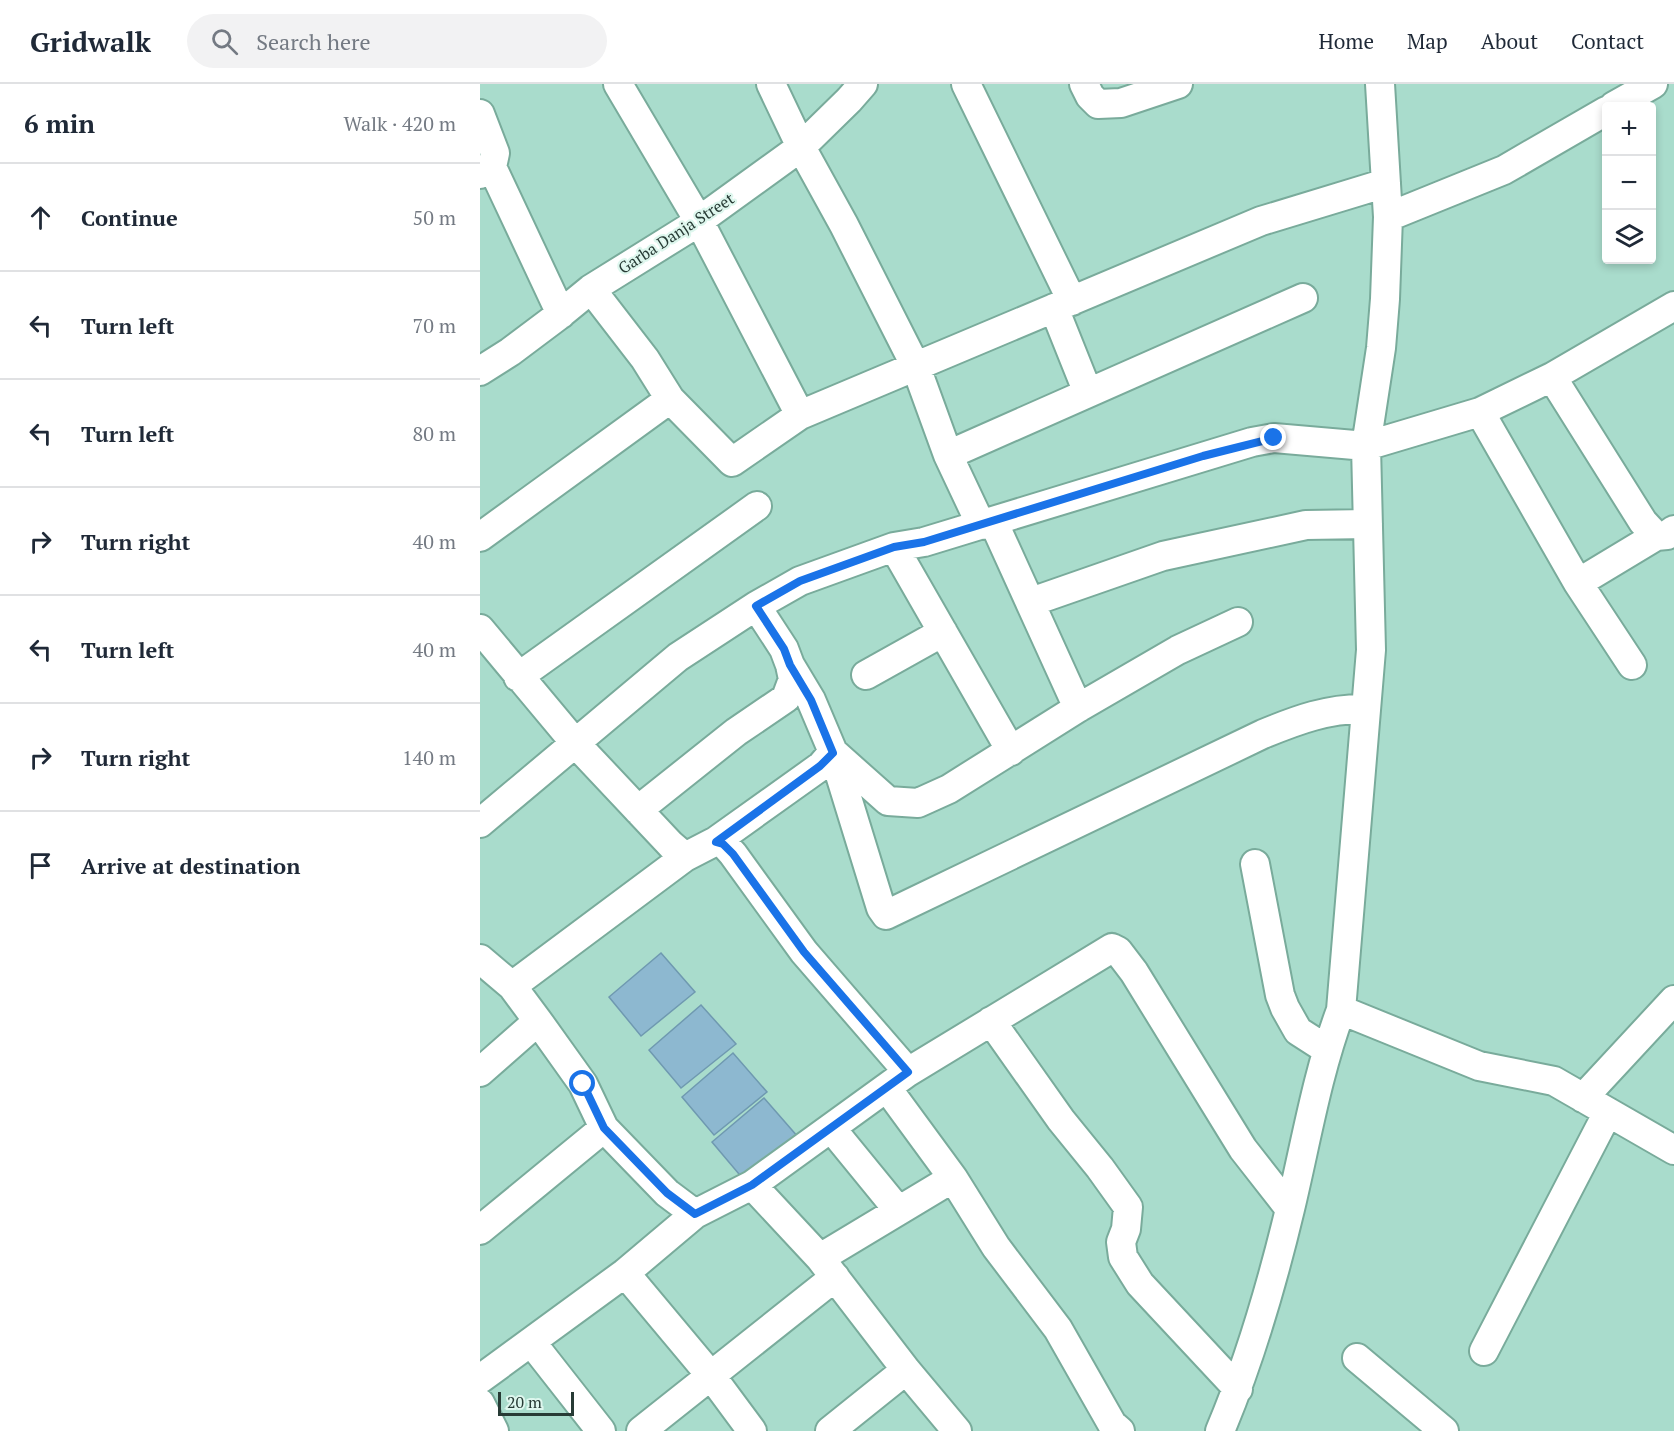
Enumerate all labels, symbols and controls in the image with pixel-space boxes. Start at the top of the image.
search box [187,14,607,68]
text: Gridwalk [30,23,151,60]
icon: search [208,25,241,58]
text: Search here [256,27,371,56]
text: Home [1318,27,1374,55]
text: Map [1407,27,1448,55]
text: About [1481,27,1538,55]
text: Contact [1571,27,1644,55]
map controls [1602,102,1656,264]
button: + [1602,102,1656,156]
text: 6 min [24,106,95,140]
text: Walk · 420 m [344,110,456,137]
button: − [1602,156,1656,210]
street label: Garba Danja Street [614,187,738,279]
icon: ahead [24,201,57,234]
text: Continue [81,203,178,232]
text: 50 m [413,204,456,231]
button: layers [1602,210,1656,264]
icon: left [24,309,57,342]
text: Turn left [81,311,174,340]
text: 70 m [413,312,456,339]
icon: left [24,417,57,450]
text: Turn left [81,419,174,448]
text: 80 m [413,420,456,447]
route end [1260,424,1286,450]
icon: right [24,525,57,558]
text: Turn right [81,527,190,556]
text: 40 m [413,528,456,555]
icon: left [24,633,57,666]
text: Turn left [81,635,174,664]
text: 40 m [413,636,456,663]
icon: right [24,741,57,774]
text: Turn right [81,743,190,772]
text: 140 m [402,744,456,771]
icon: arrive [24,849,57,882]
text: Arrive at destination [81,851,300,880]
route start [569,1070,595,1096]
scale bar [498,1389,574,1416]
text: 20 m [507,1391,542,1413]

